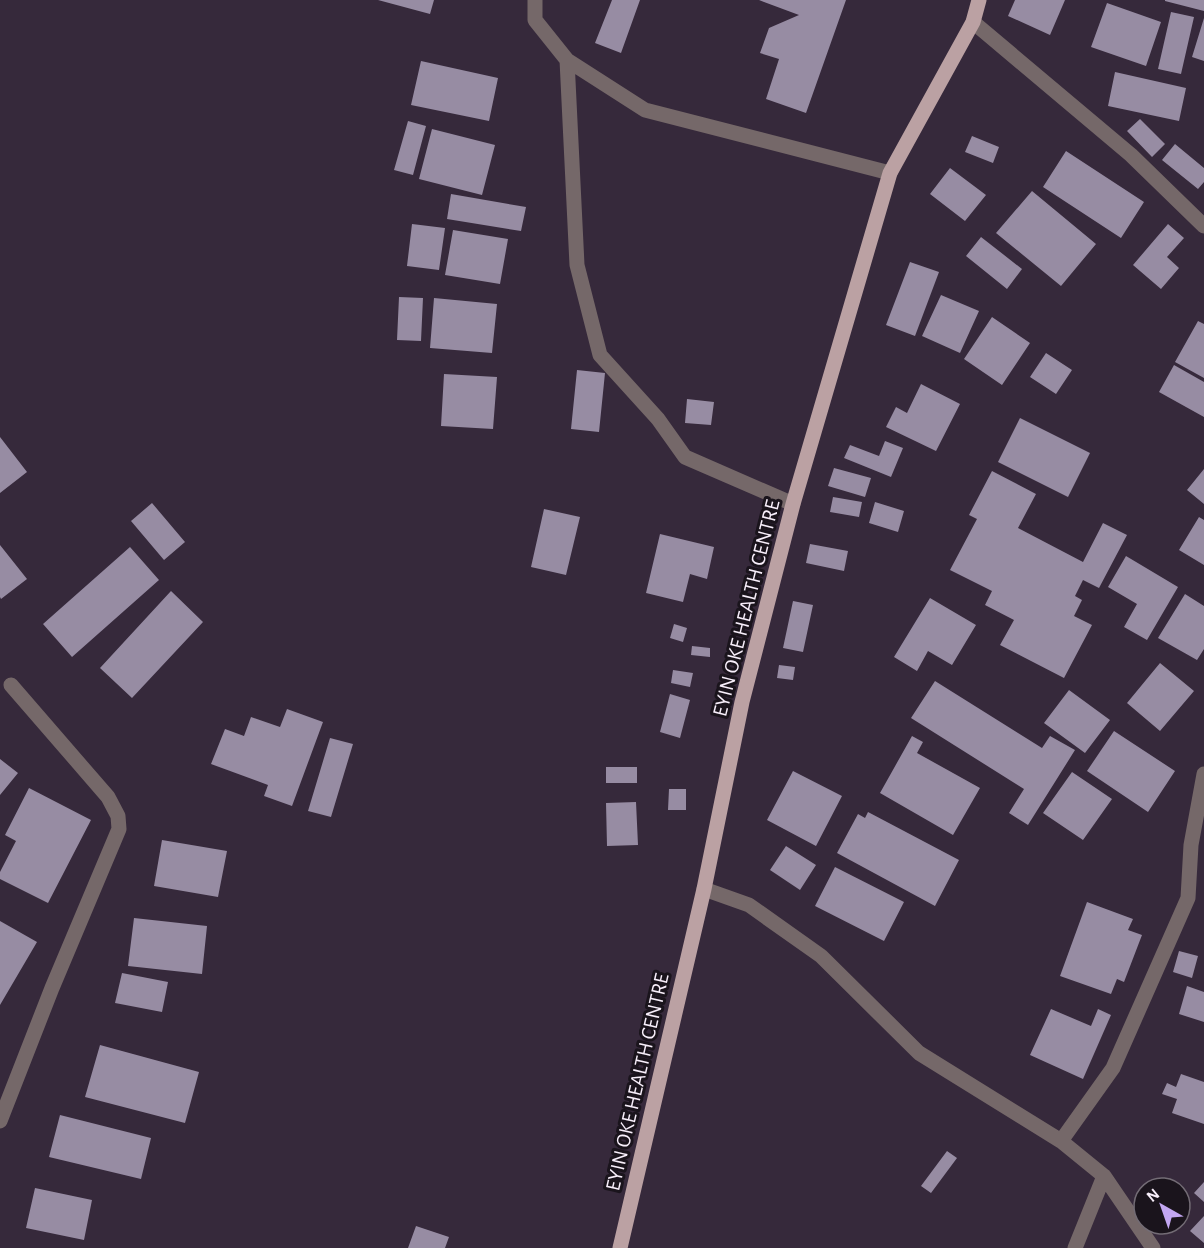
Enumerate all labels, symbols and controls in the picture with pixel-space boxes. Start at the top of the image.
street label: EYIN OKE HEALTH CENTRE [709,498,784,719]
street label: EYIN OKE HEALTH CENTRE [602,971,673,1193]
north arrow [1132,1176,1192,1236]
text: N [1144,1186,1162,1205]

